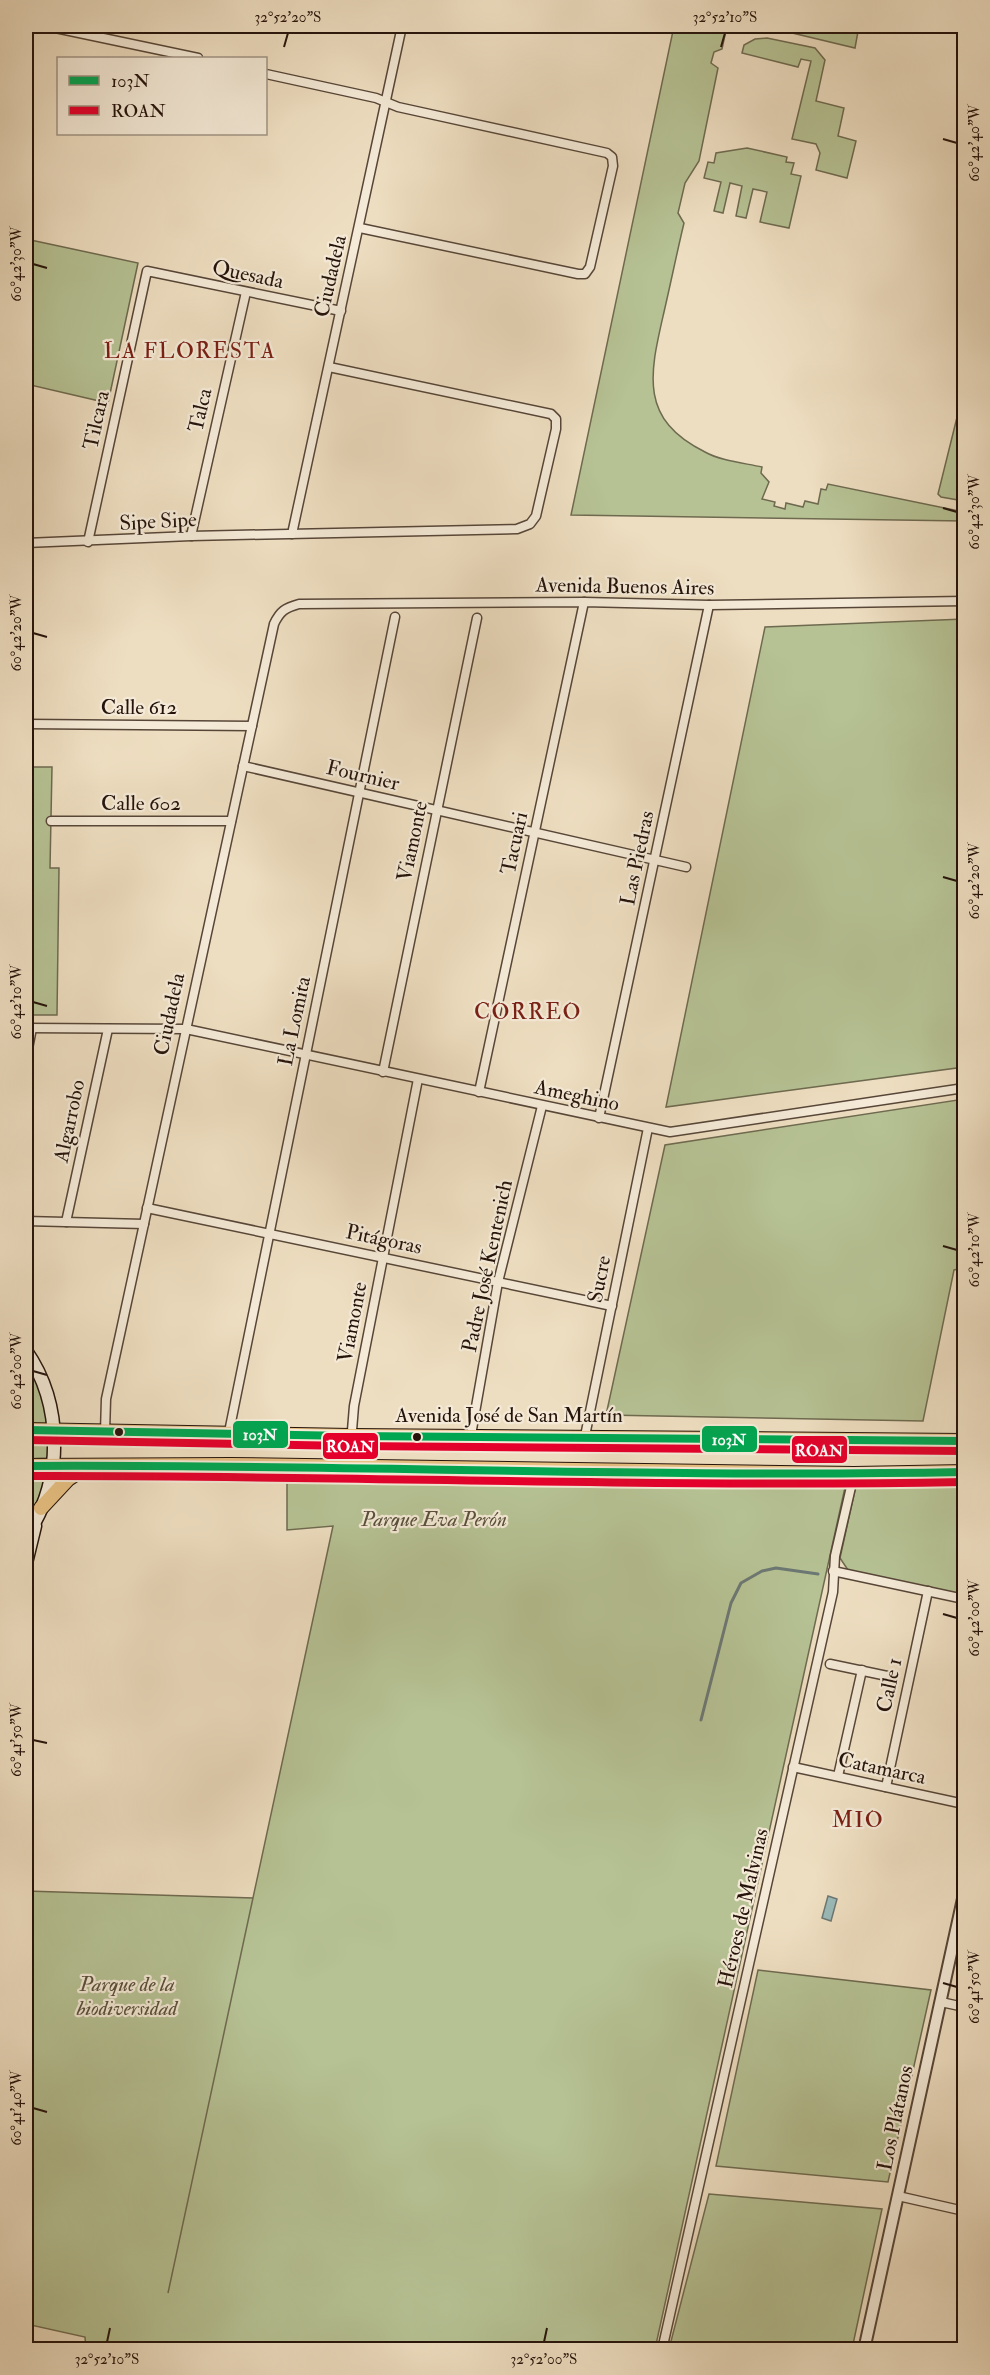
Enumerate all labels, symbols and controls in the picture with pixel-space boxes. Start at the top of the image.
text: 32°52'20"S [255,8,321,27]
text: 32°52'10"S [693,8,757,27]
legend [57,57,267,135]
text: 103N [111,70,150,93]
text: ROAN [111,100,166,123]
text: 60°42'40"W [965,103,984,182]
text: 60°42'30"W [7,226,26,302]
street label: Ciudadela [308,232,353,320]
street label: Quesada [210,254,286,295]
district label: LA FLORESTA [104,337,276,365]
street label: Talca [182,385,219,435]
street label: Tilcara [77,388,116,452]
text: 60°42'30"W [965,474,984,550]
street label: Sipe Sipe [119,506,198,537]
street label: Avenida Buenos Aires [534,571,715,602]
text: 60°42'20"W [7,594,26,672]
street label: Calle 612 [101,694,177,721]
street label: Fournier [324,754,402,797]
street label: Calle 602 [101,790,181,817]
street label: Viamonte [391,798,434,884]
street label: Las Piedras [614,808,661,908]
street label: Tacuari [495,809,534,877]
text: 60°42'20"W [965,842,984,920]
text: 60°42'10"W [7,964,26,1039]
street label: Ciudadela [148,970,191,1058]
street label: La Lomita [272,973,317,1068]
district label: CORREO [474,998,582,1026]
street label: Ameghino [531,1073,622,1118]
street label: Algarrobo [47,1077,91,1166]
street label: Padre José Kentenich [456,1177,519,1355]
text: 60°42'10"W [965,1212,984,1287]
street label: Pitágoras [343,1218,424,1261]
street label: Sucre [582,1253,617,1305]
street label: Viamonte [331,1279,374,1365]
text: 60°42'00"W [7,1332,26,1410]
street label: Avenida José de San Martín [394,1402,623,1429]
line badge: 103N [232,1420,289,1449]
text: 103N [243,1425,278,1445]
line badge: 103N [701,1425,758,1453]
unlabelled marker [113,1426,125,1438]
text: 103N [712,1430,747,1450]
unlabelled marker [411,1431,423,1443]
line badge: ROAN [322,1432,379,1460]
line badge: ROAN [791,1435,848,1464]
text: ROAN [326,1437,375,1457]
text: ROAN [795,1441,844,1461]
park label: Parque Eva Perón [360,1506,507,1533]
text: 60°42'00"W [965,1579,984,1657]
street label: Calle 1 [871,1655,908,1715]
text: 60°41'50"W [7,1702,26,1777]
street label: Catamarca [835,1746,929,1791]
district label: MIO [832,1806,884,1834]
street label: Héroes de Malvinas [712,1826,775,1991]
text: 60°41'50"W [965,1949,984,2024]
park label: Parque de la biodiversidad [76,1971,178,2022]
street label: Los Plátanos [871,2063,920,2173]
text: 60°41'40"W [7,2070,26,2146]
text: 32°52'10"S [75,2350,139,2369]
text: 32°52'00"S [511,2350,577,2369]

